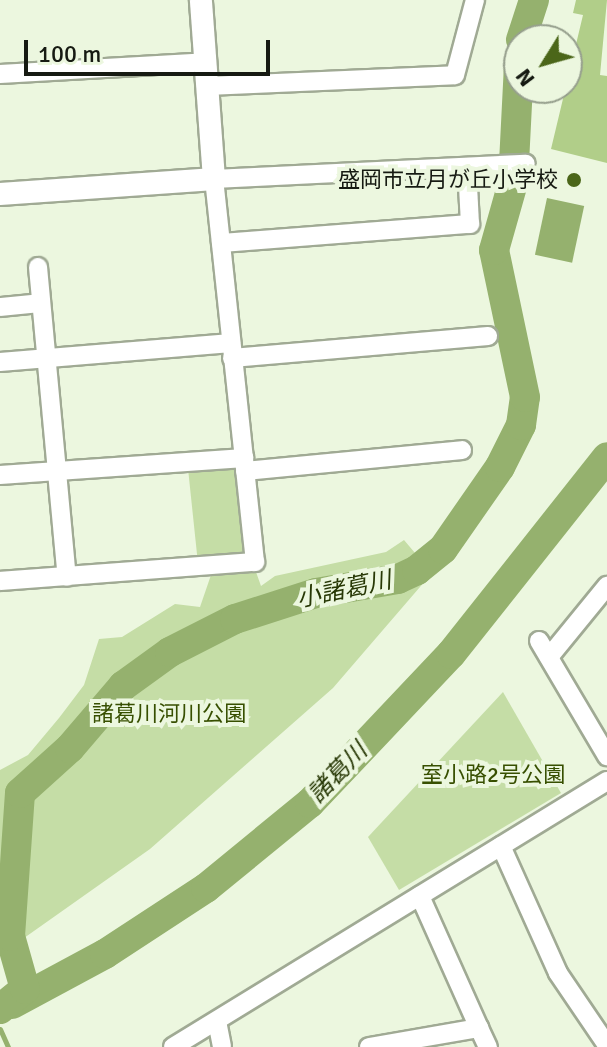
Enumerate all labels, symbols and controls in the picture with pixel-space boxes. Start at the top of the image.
scale bar [28,24,274,74]
north arrow [503,24,583,104]
text: 100 m [38,39,101,69]
text: N [510,63,540,92]
place label: 盛岡市立月が丘小学校 [338,167,558,193]
marker: 盛岡市立月が丘小学校 [565,171,583,189]
water label: 小諸葛川 [294,566,394,614]
park label: 諸葛川河川公園 [92,701,246,727]
water label: 諸葛川 [303,737,373,809]
park label: 室小路2号公園 [421,762,565,788]

